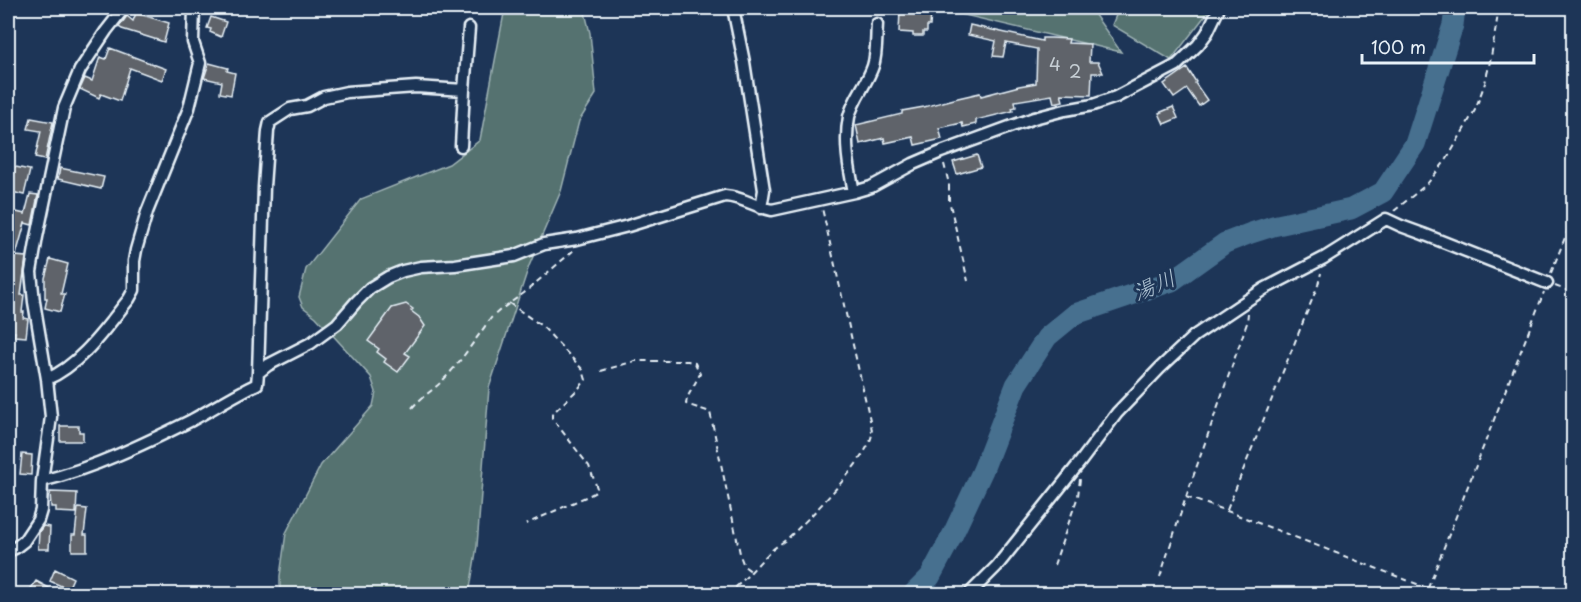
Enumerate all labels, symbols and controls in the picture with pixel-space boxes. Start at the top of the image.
scale bar [1362,27,1534,65]
text: 100 m [1371,33,1426,60]
house number: 4 [1049,50,1061,77]
house number: 2 [1069,57,1081,84]
water label: 湯川 [1127,260,1180,307]

